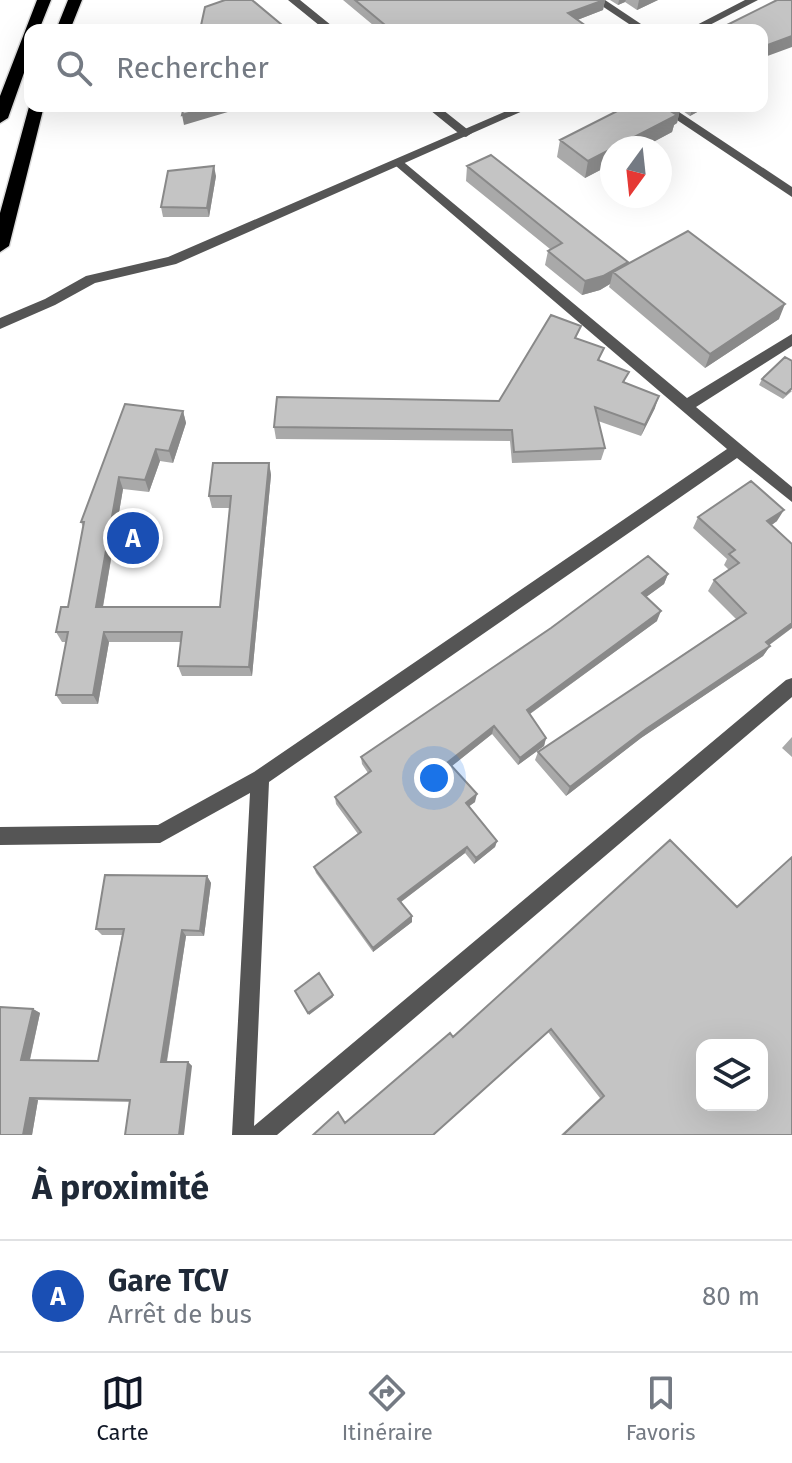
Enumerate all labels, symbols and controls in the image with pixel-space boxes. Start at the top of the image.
search box [24,24,768,112]
icon: search [52,46,96,90]
text: Rechercher [116,50,269,86]
north arrow [600,136,672,208]
pin: A [107,508,159,568]
your location [414,758,454,798]
map controls [696,1039,768,1111]
button: layers [696,1039,768,1111]
text: À proximité [32,1167,209,1208]
text: Gare TCV [108,1263,228,1299]
text: A [50,1281,66,1312]
text: 80 m [702,1281,760,1312]
text: Arrêt de bus [108,1299,252,1330]
tab: Carte [96,1371,149,1446]
tab: Itinéraire [342,1371,433,1446]
tab: Favoris [626,1371,696,1446]

